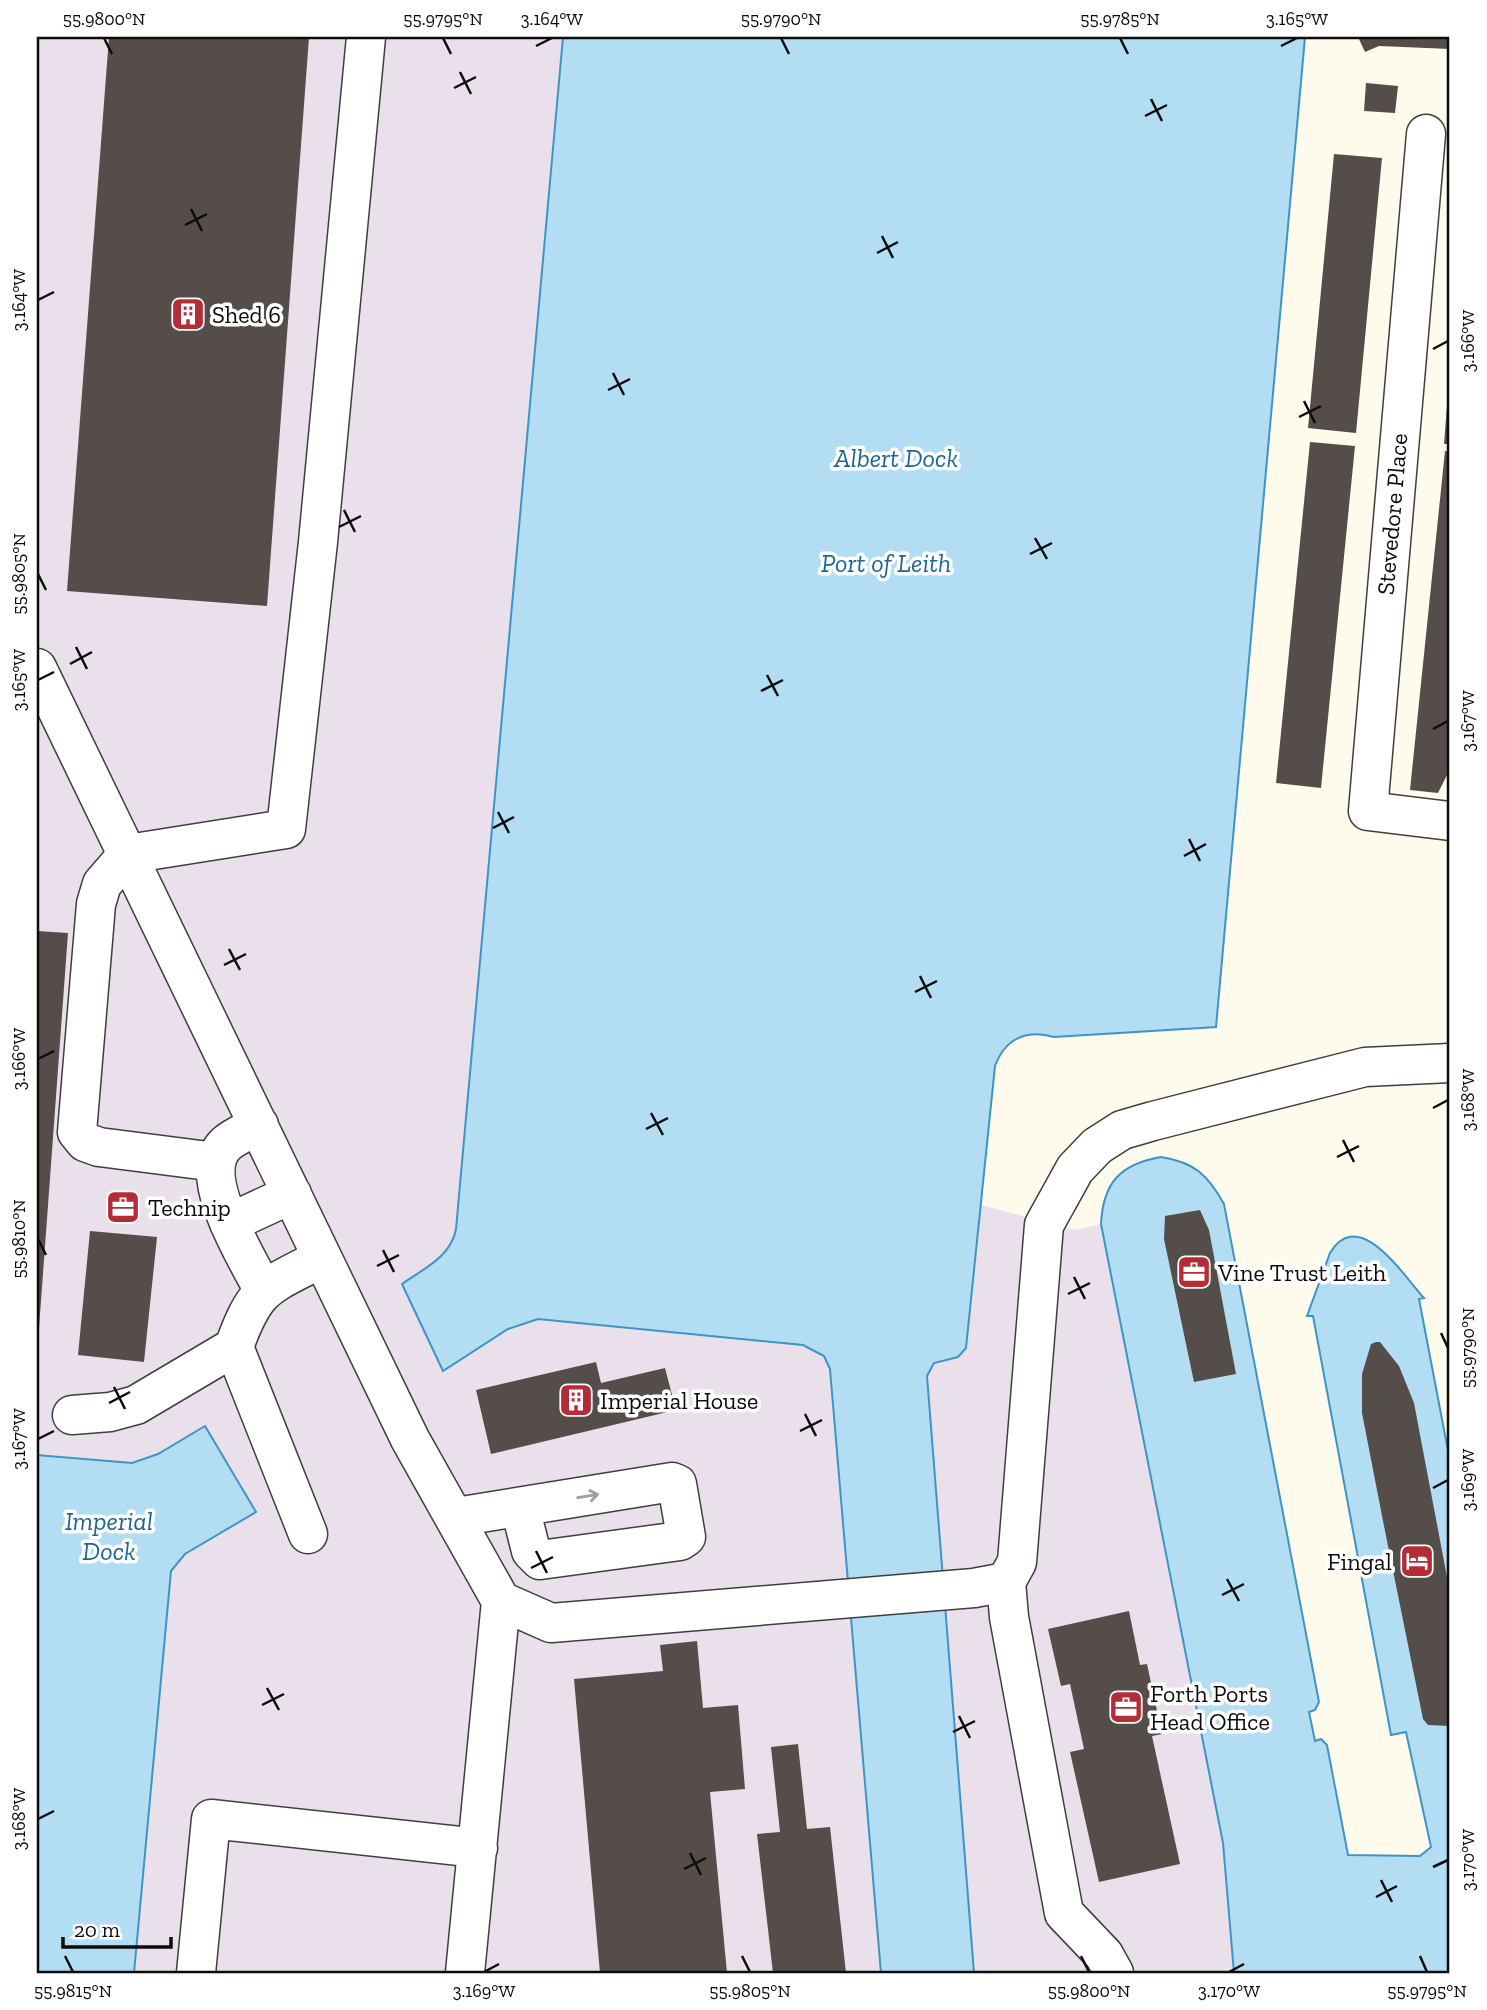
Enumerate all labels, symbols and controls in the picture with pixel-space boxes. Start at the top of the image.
text: 55.9800°N [63,8,145,30]
text: 55.9795°N [403,8,483,30]
text: 3.164°W [521,8,583,30]
text: 55.9790°N [741,8,821,30]
text: 55.9785°N [1080,8,1160,30]
text: 3.165°W [1266,8,1328,30]
text: 3.164°W [8,269,30,331]
building icon: Shed 6 [169,295,207,333]
place label: Shed 6 [212,300,281,329]
text: 3.166°W [1457,310,1479,372]
street label: Stevedore Place [1370,432,1414,596]
water label: Albert Dock [833,442,958,474]
text: 55.9805°N [8,533,30,615]
water label: Port of Leith [821,547,951,579]
text: 3.165°W [8,649,30,711]
text: 3.167°W [1457,690,1479,752]
text: 3.166°W [8,1028,30,1090]
text: 3.168°W [1457,1068,1479,1131]
office icon: Technip [104,1188,142,1226]
place label: Technip [148,1193,231,1222]
text: 55.9810°N [8,1199,30,1279]
office icon: Vine Trust Leith [1175,1253,1213,1291]
place label: Vine Trust Leith [1217,1258,1387,1287]
text: 55.9790°N [1457,1308,1479,1388]
building icon: Imperial House [557,1381,595,1419]
place label: Imperial House [600,1386,758,1415]
text: 3.167°W [8,1408,30,1470]
text: 3.169°W [1457,1449,1479,1511]
one-way arrow [576,1489,599,1502]
water label: Imperial Dock [65,1505,153,1567]
hotel icon: Fingal [1398,1542,1436,1580]
place label: Fingal [1327,1547,1392,1576]
place label: Forth Ports Head Office [1150,1679,1270,1736]
office icon: Forth Ports Head Office [1107,1688,1145,1726]
text: 3.168°W [8,1787,30,1850]
text: 3.170°W [1457,1829,1479,1891]
scale bar [63,1905,172,1949]
text: 20 m [74,1917,120,1942]
text: 55.9815°N [34,1980,112,2002]
text: 3.169°W [453,1980,515,2002]
text: 55.9805°N [709,1980,791,2002]
text: 55.9800°N [1048,1980,1130,2002]
text: 3.170°W [1198,1980,1260,2002]
text: 55.9795°N [1387,1980,1467,2002]

